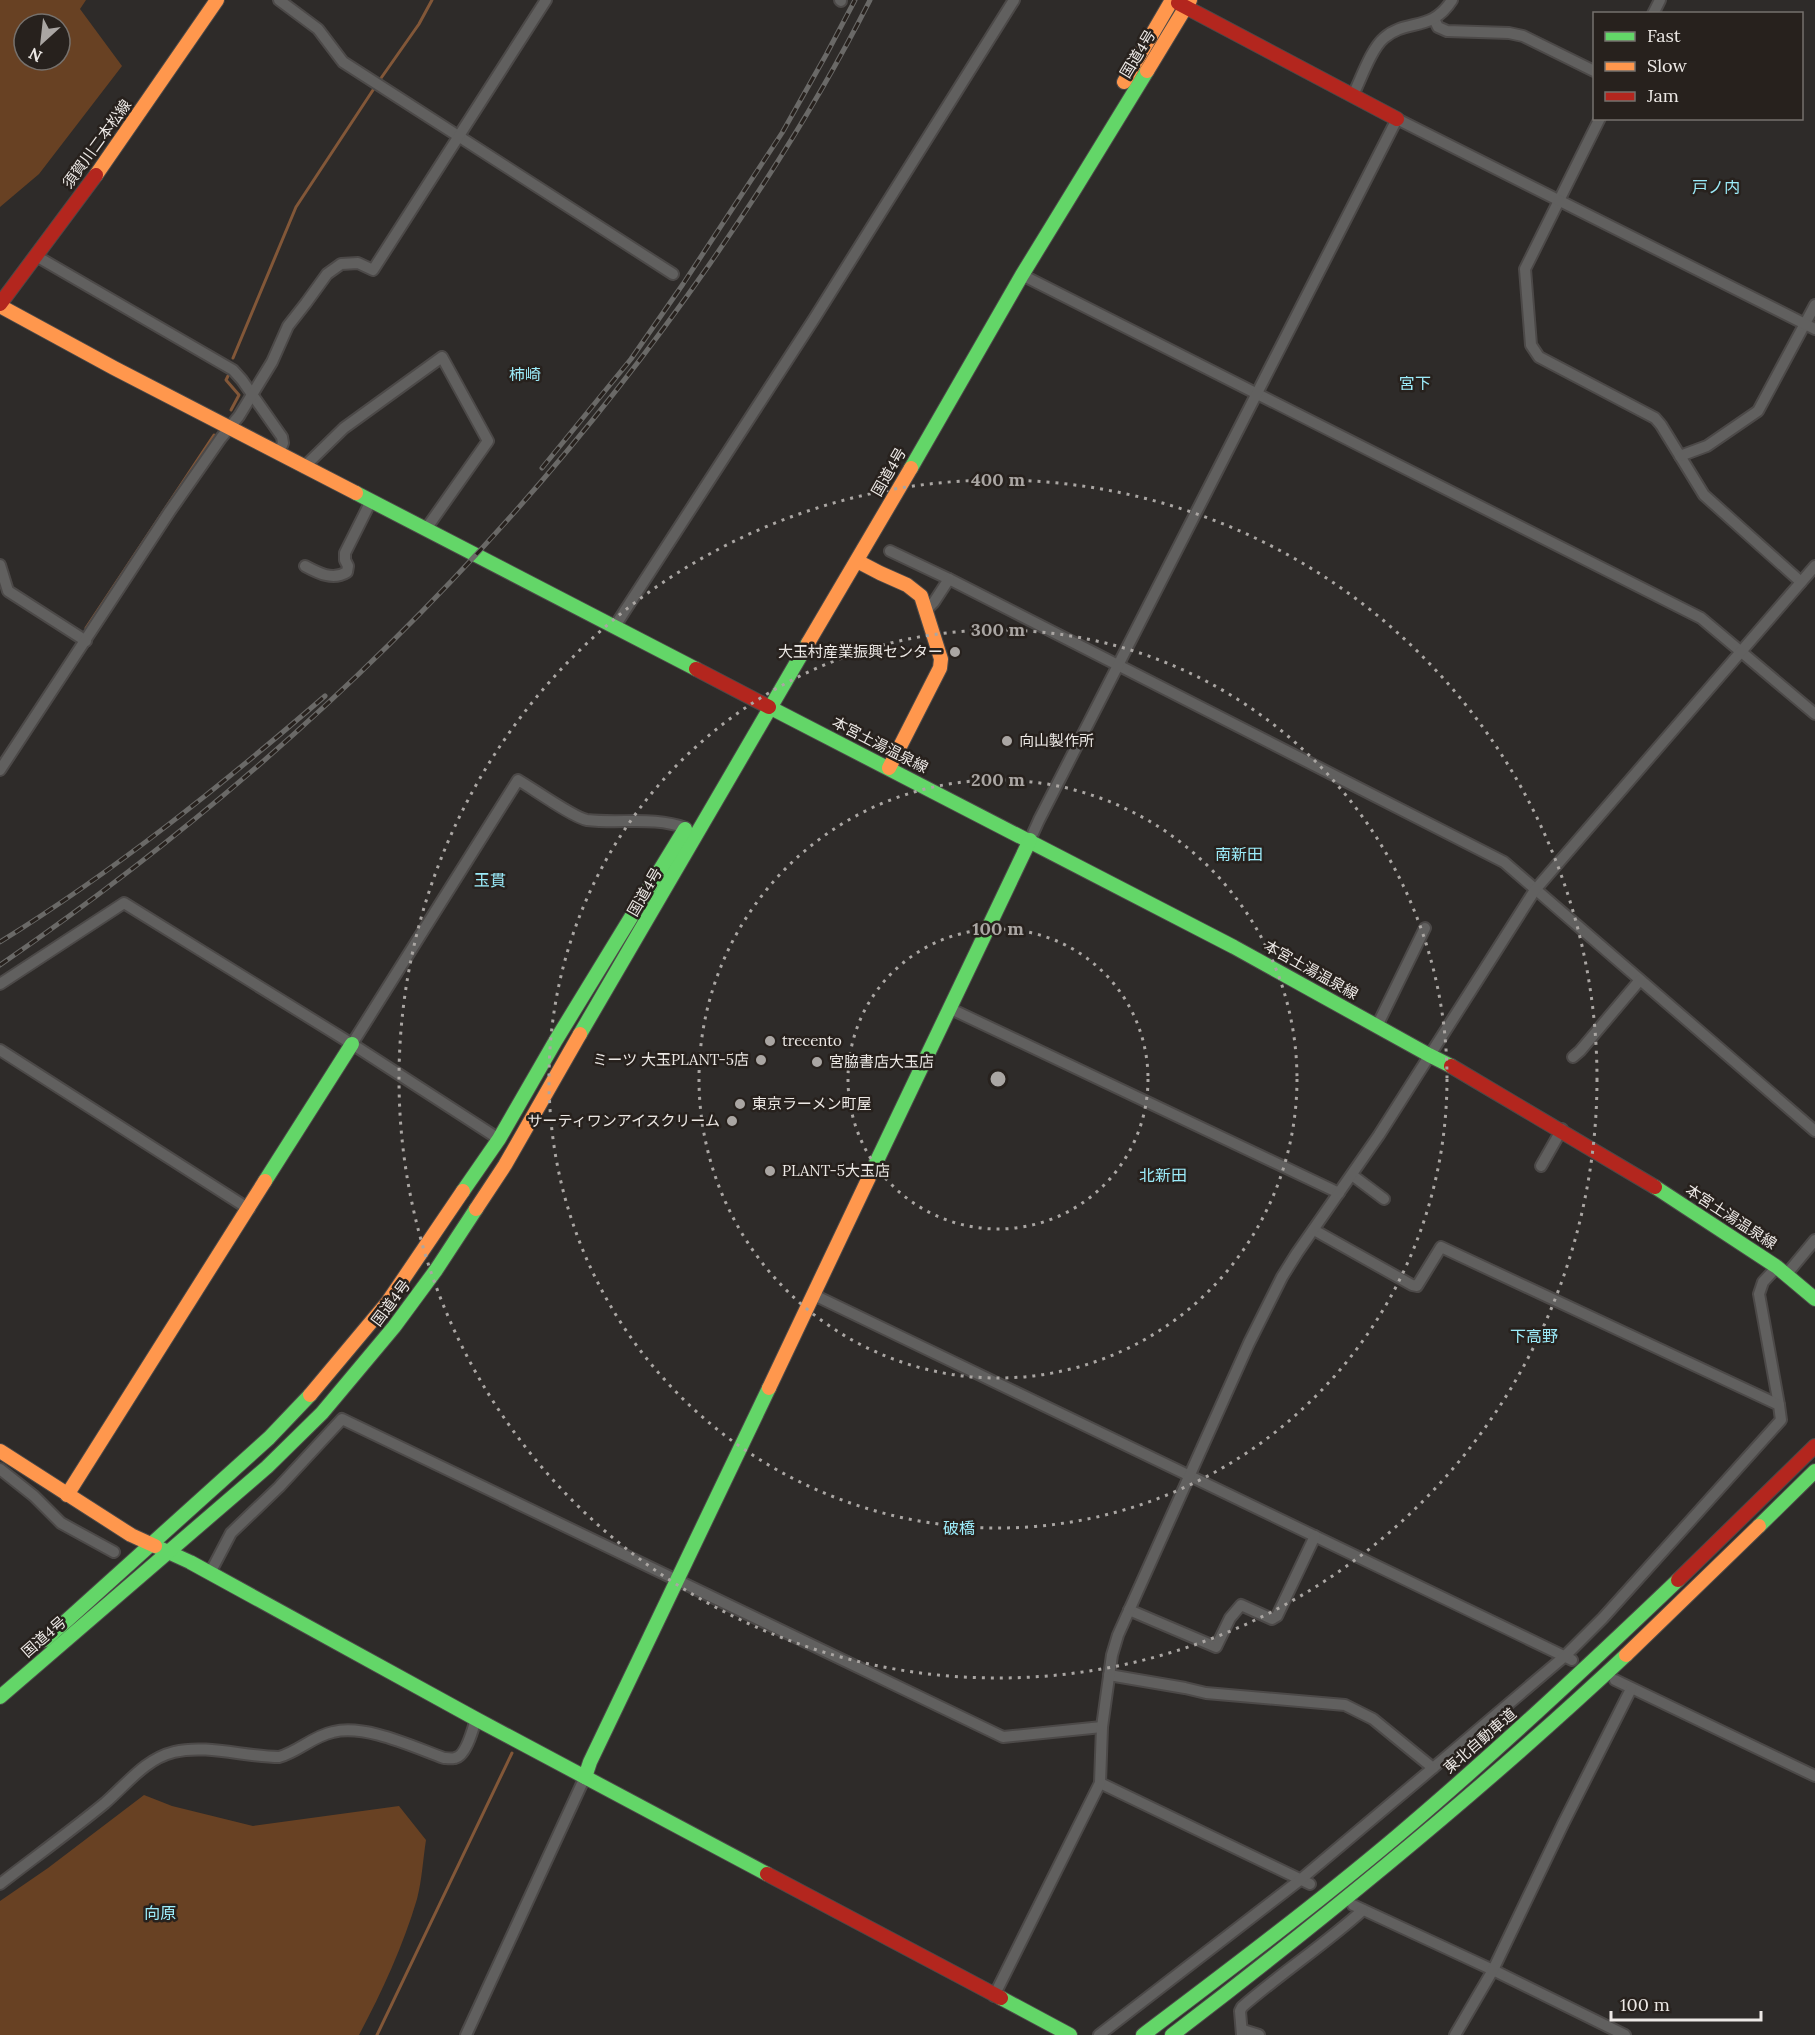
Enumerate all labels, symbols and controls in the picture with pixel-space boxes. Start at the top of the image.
north arrow [12,12,72,72]
legend [1593,12,1803,120]
text: Fast [1647,24,1681,47]
street label: 国道4号 [1116,26,1159,81]
text: N [25,44,45,67]
text: Slow [1647,54,1687,77]
text: Jam [1646,84,1679,107]
street label: 須賀川二本松線 [58,96,135,192]
district label: 戸ノ内 [1692,177,1740,197]
district label: 柿崎 [509,364,541,384]
district label: 宮下 [1399,373,1431,393]
street label: 国道4号 [867,444,910,500]
text: 400 m [971,468,1025,491]
text: 300 m [971,618,1026,641]
place label: 大玉村産業振興センター [778,642,943,661]
marker: 大玉村産業振興センター [948,645,962,659]
street label: 本宮土湯温泉線 [829,712,931,777]
place label: 向山製作所 [1019,731,1094,750]
marker: 向山製作所 [1000,734,1014,748]
text: 200 m [971,768,1025,791]
district label: 南新田 [1215,844,1263,864]
street label: 国道4号 [623,864,666,920]
district label: 玉貫 [474,870,506,890]
text: 100 m [972,917,1024,940]
street label: 本宮土湯温泉線 [1261,936,1362,1003]
place label: trecento [782,1031,842,1050]
marker: trecento [763,1034,777,1048]
place label: ミーツ 大玉PLANT-5店 [592,1050,749,1069]
place label: 宮脇書店大玉店 [829,1052,934,1071]
marker: ミーツ 大玉PLANT-5店 [754,1053,768,1067]
marker: 宮脇書店大玉店 [810,1055,824,1069]
centre of rings [988,1069,1008,1089]
place label: 東京ラーメン町屋 [752,1094,871,1113]
marker: 東京ラーメン町屋 [733,1097,747,1111]
place label: サーティワンアイスクリーム [528,1111,720,1130]
marker: サーティワンアイスクリーム [725,1114,739,1128]
place label: PLANT-5大玉店 [782,1161,890,1180]
marker: PLANT-5大玉店 [763,1164,777,1178]
district label: 北新田 [1139,1165,1187,1185]
street label: 本宮土湯温泉線 [1682,1180,1780,1253]
street label: 国道4号 [367,1276,414,1330]
district label: 下高野 [1510,1326,1558,1346]
district label: 破橋 [943,1518,975,1538]
street label: 国道4号 [17,1612,70,1661]
street label: 東北自動車道 [1439,1704,1520,1777]
district label: 向原 [144,1903,176,1923]
scale bar [1611,1984,1761,2022]
text: 100 m [1620,1993,1670,2016]

